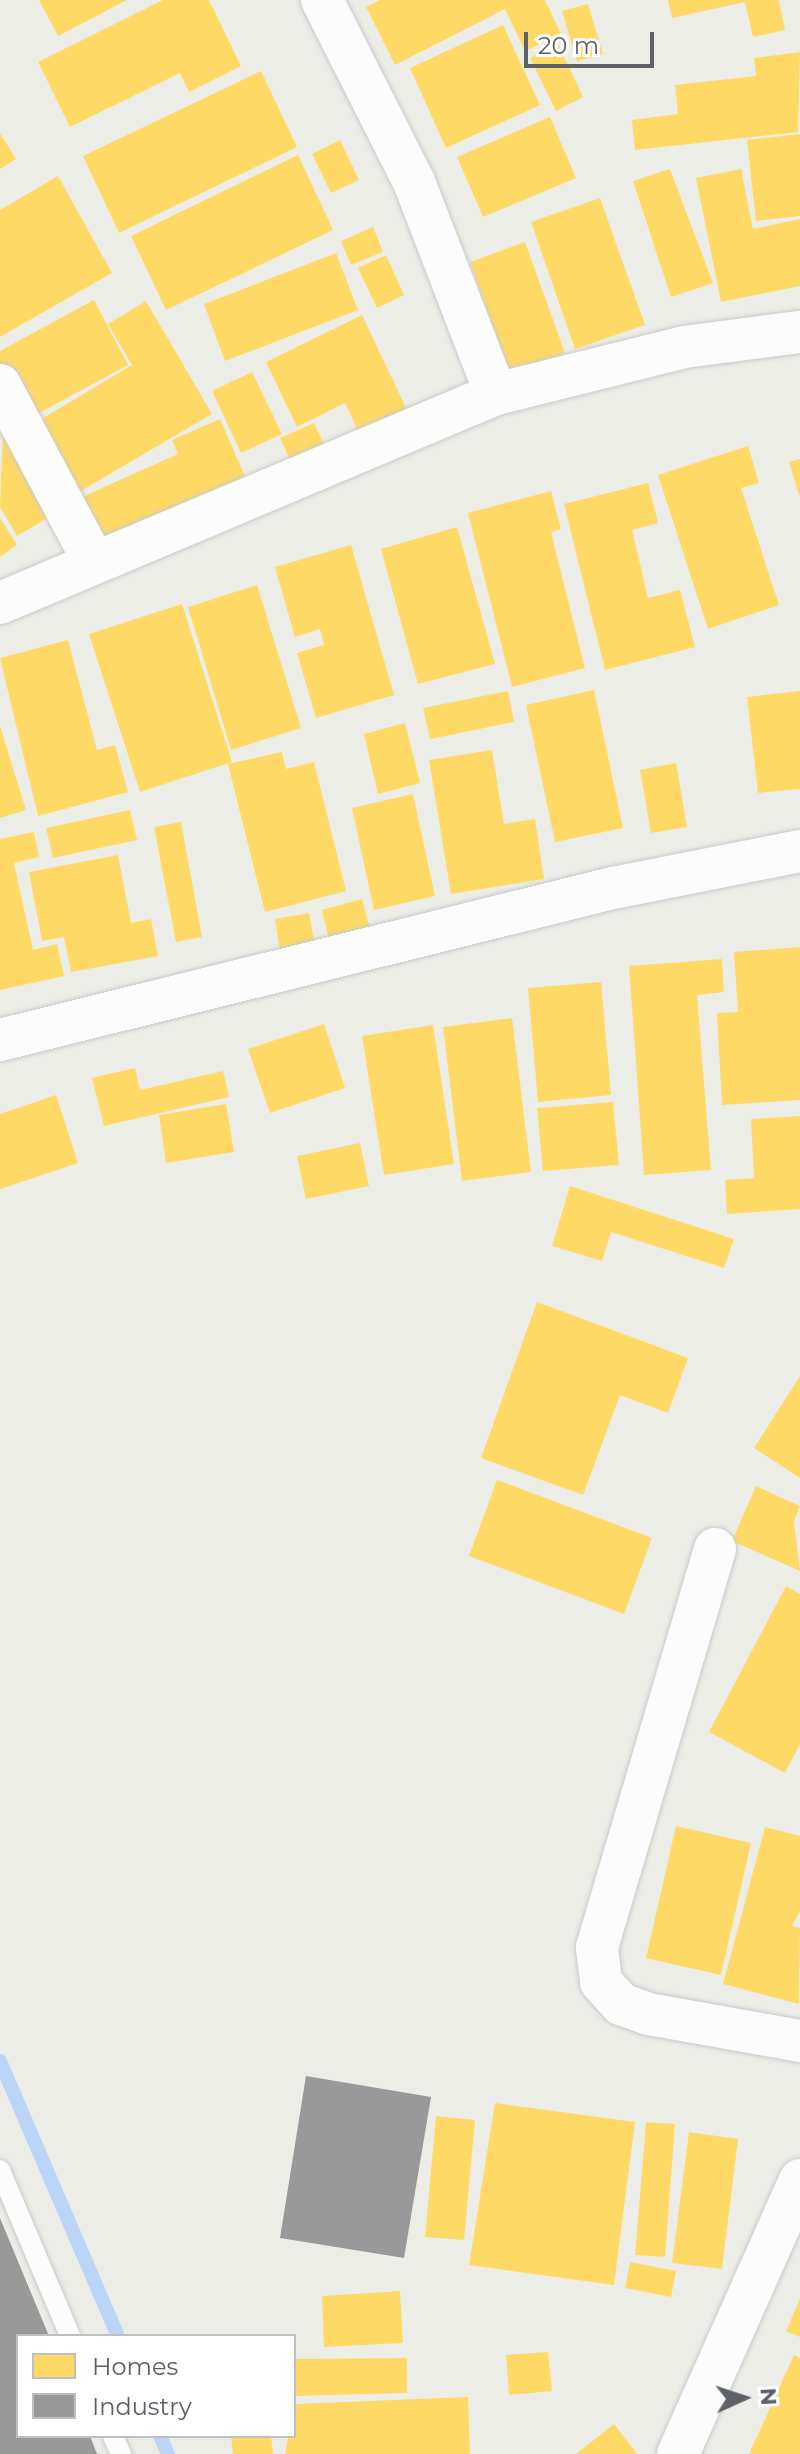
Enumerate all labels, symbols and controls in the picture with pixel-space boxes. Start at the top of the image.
scale bar [528,16,658,66]
text: 20 m [538,31,599,60]
legend [16,2334,296,2438]
text: Homes [92,2352,178,2381]
north arrow [704,2358,784,2438]
text: N [755,2387,782,2406]
text: Industry [92,2392,192,2421]

